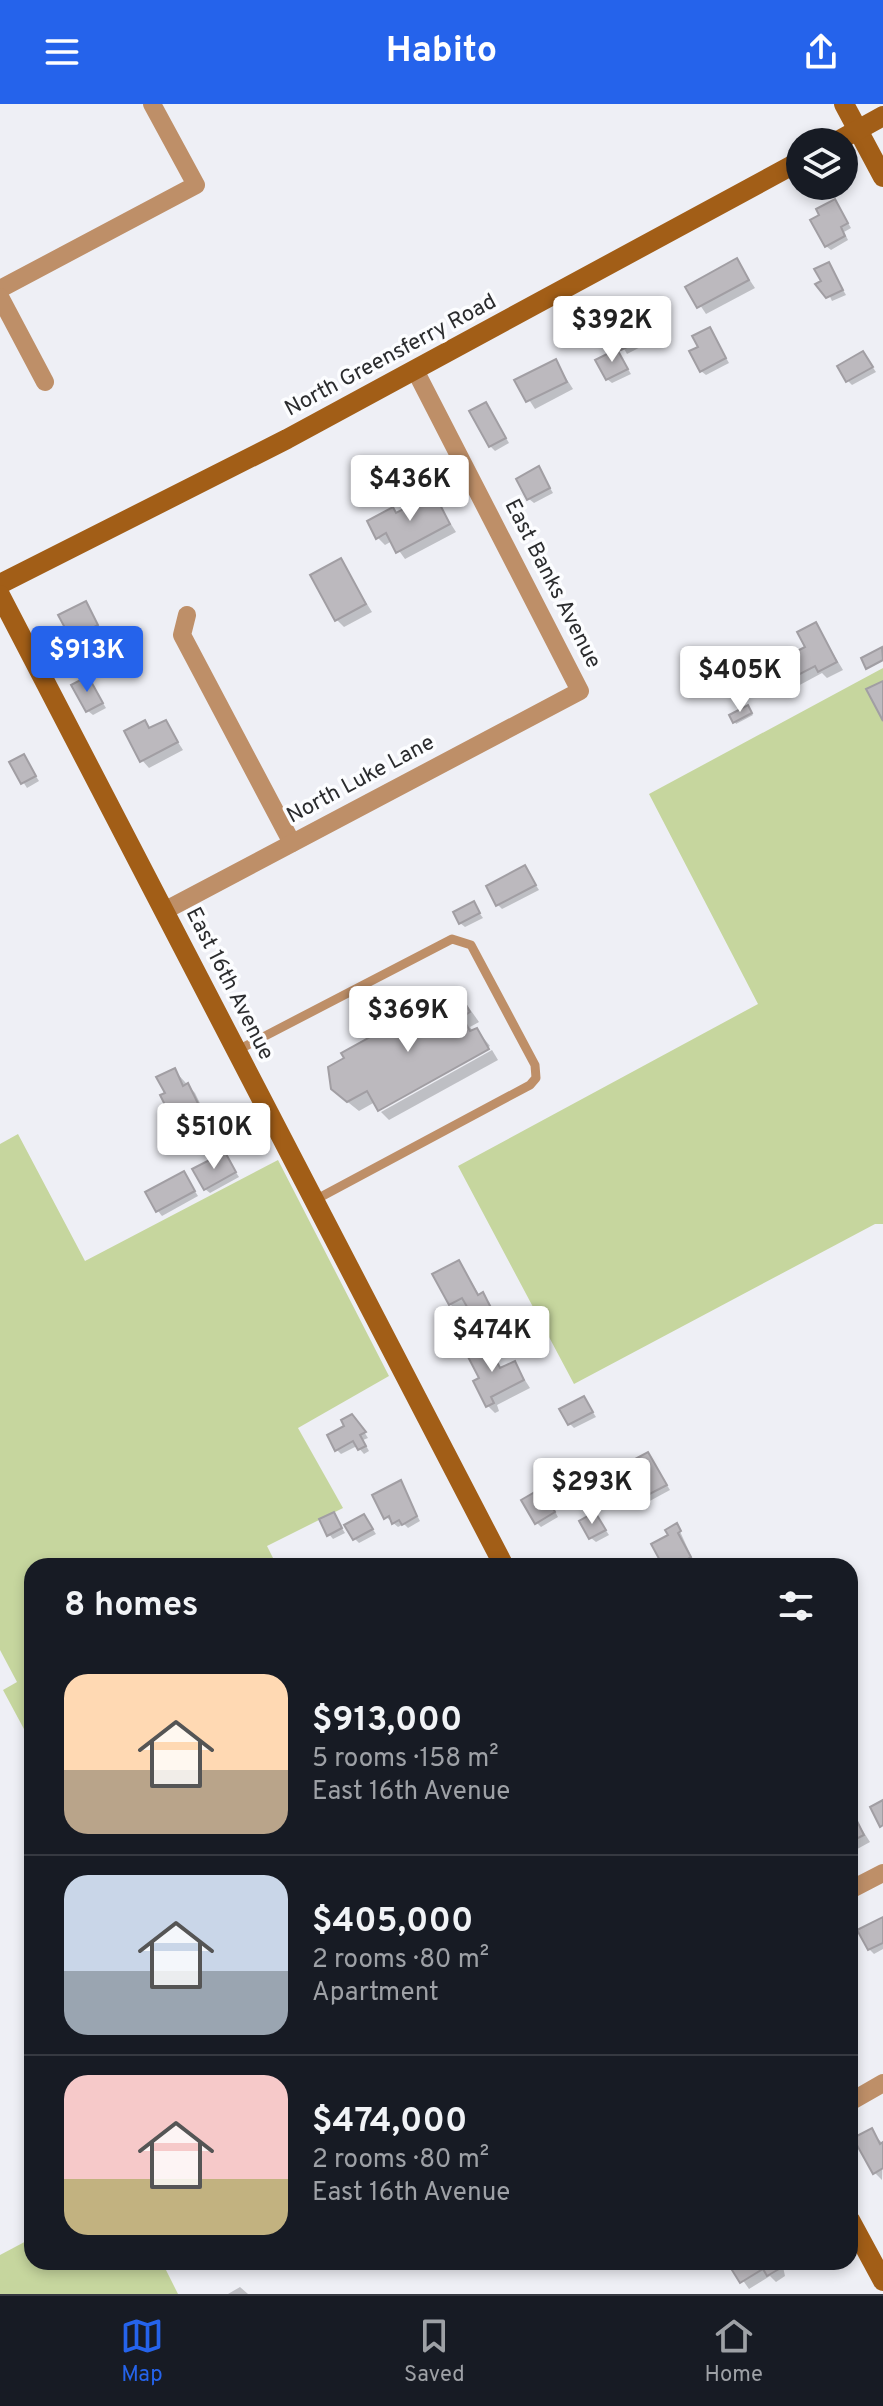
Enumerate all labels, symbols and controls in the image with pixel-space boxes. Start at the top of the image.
text: Habito [386,29,497,75]
icon: menu [40,30,84,74]
icon: share [799,30,843,74]
map controls [786,128,858,200]
button: layers [786,128,858,200]
street label: North Greensferry Road [281,289,501,423]
pin: $392K [556,296,668,364]
text: $392K [571,305,653,338]
pin: $436K [354,455,466,523]
text: $436K [369,464,451,497]
street label: East Banks Avenue [498,495,606,673]
pin: $913K [31,626,143,694]
text: $913K [49,635,125,668]
pin: $405K [684,646,796,714]
text: $405K [698,655,782,688]
street label: North Luke Lane [282,730,440,830]
street label: East 16th Avenue [179,903,279,1065]
pin: $369K [352,986,464,1054]
text: $369K [367,995,449,1028]
pin: $510K [158,1103,270,1171]
text: $510K [175,1112,253,1145]
pin: $474K [436,1306,548,1374]
text: $474K [452,1315,532,1348]
pin: $293K [536,1458,648,1526]
text: $293K [551,1467,633,1500]
icon: filters [774,1584,818,1628]
text: 8 homes [64,1585,198,1628]
text: $913,000 [312,1700,462,1743]
icon: home [128,1706,224,1802]
text: 5 rooms · 158 m² [312,1743,499,1776]
text: East 16th Avenue [312,1776,510,1809]
text: $405,000 [312,1901,473,1944]
icon: home [128,1907,224,2003]
text: 2 rooms · 80 m² [312,1944,489,1977]
text: Apartment [312,1977,439,2010]
text: $474,000 [312,2101,467,2144]
icon: home [128,2107,224,2203]
text: 2 rooms · 80 m² [312,2144,489,2177]
text: East 16th Avenue [312,2177,510,2210]
tab: Map [120,2314,164,2389]
tab: Saved [404,2314,465,2389]
tab: Home [705,2314,763,2389]

